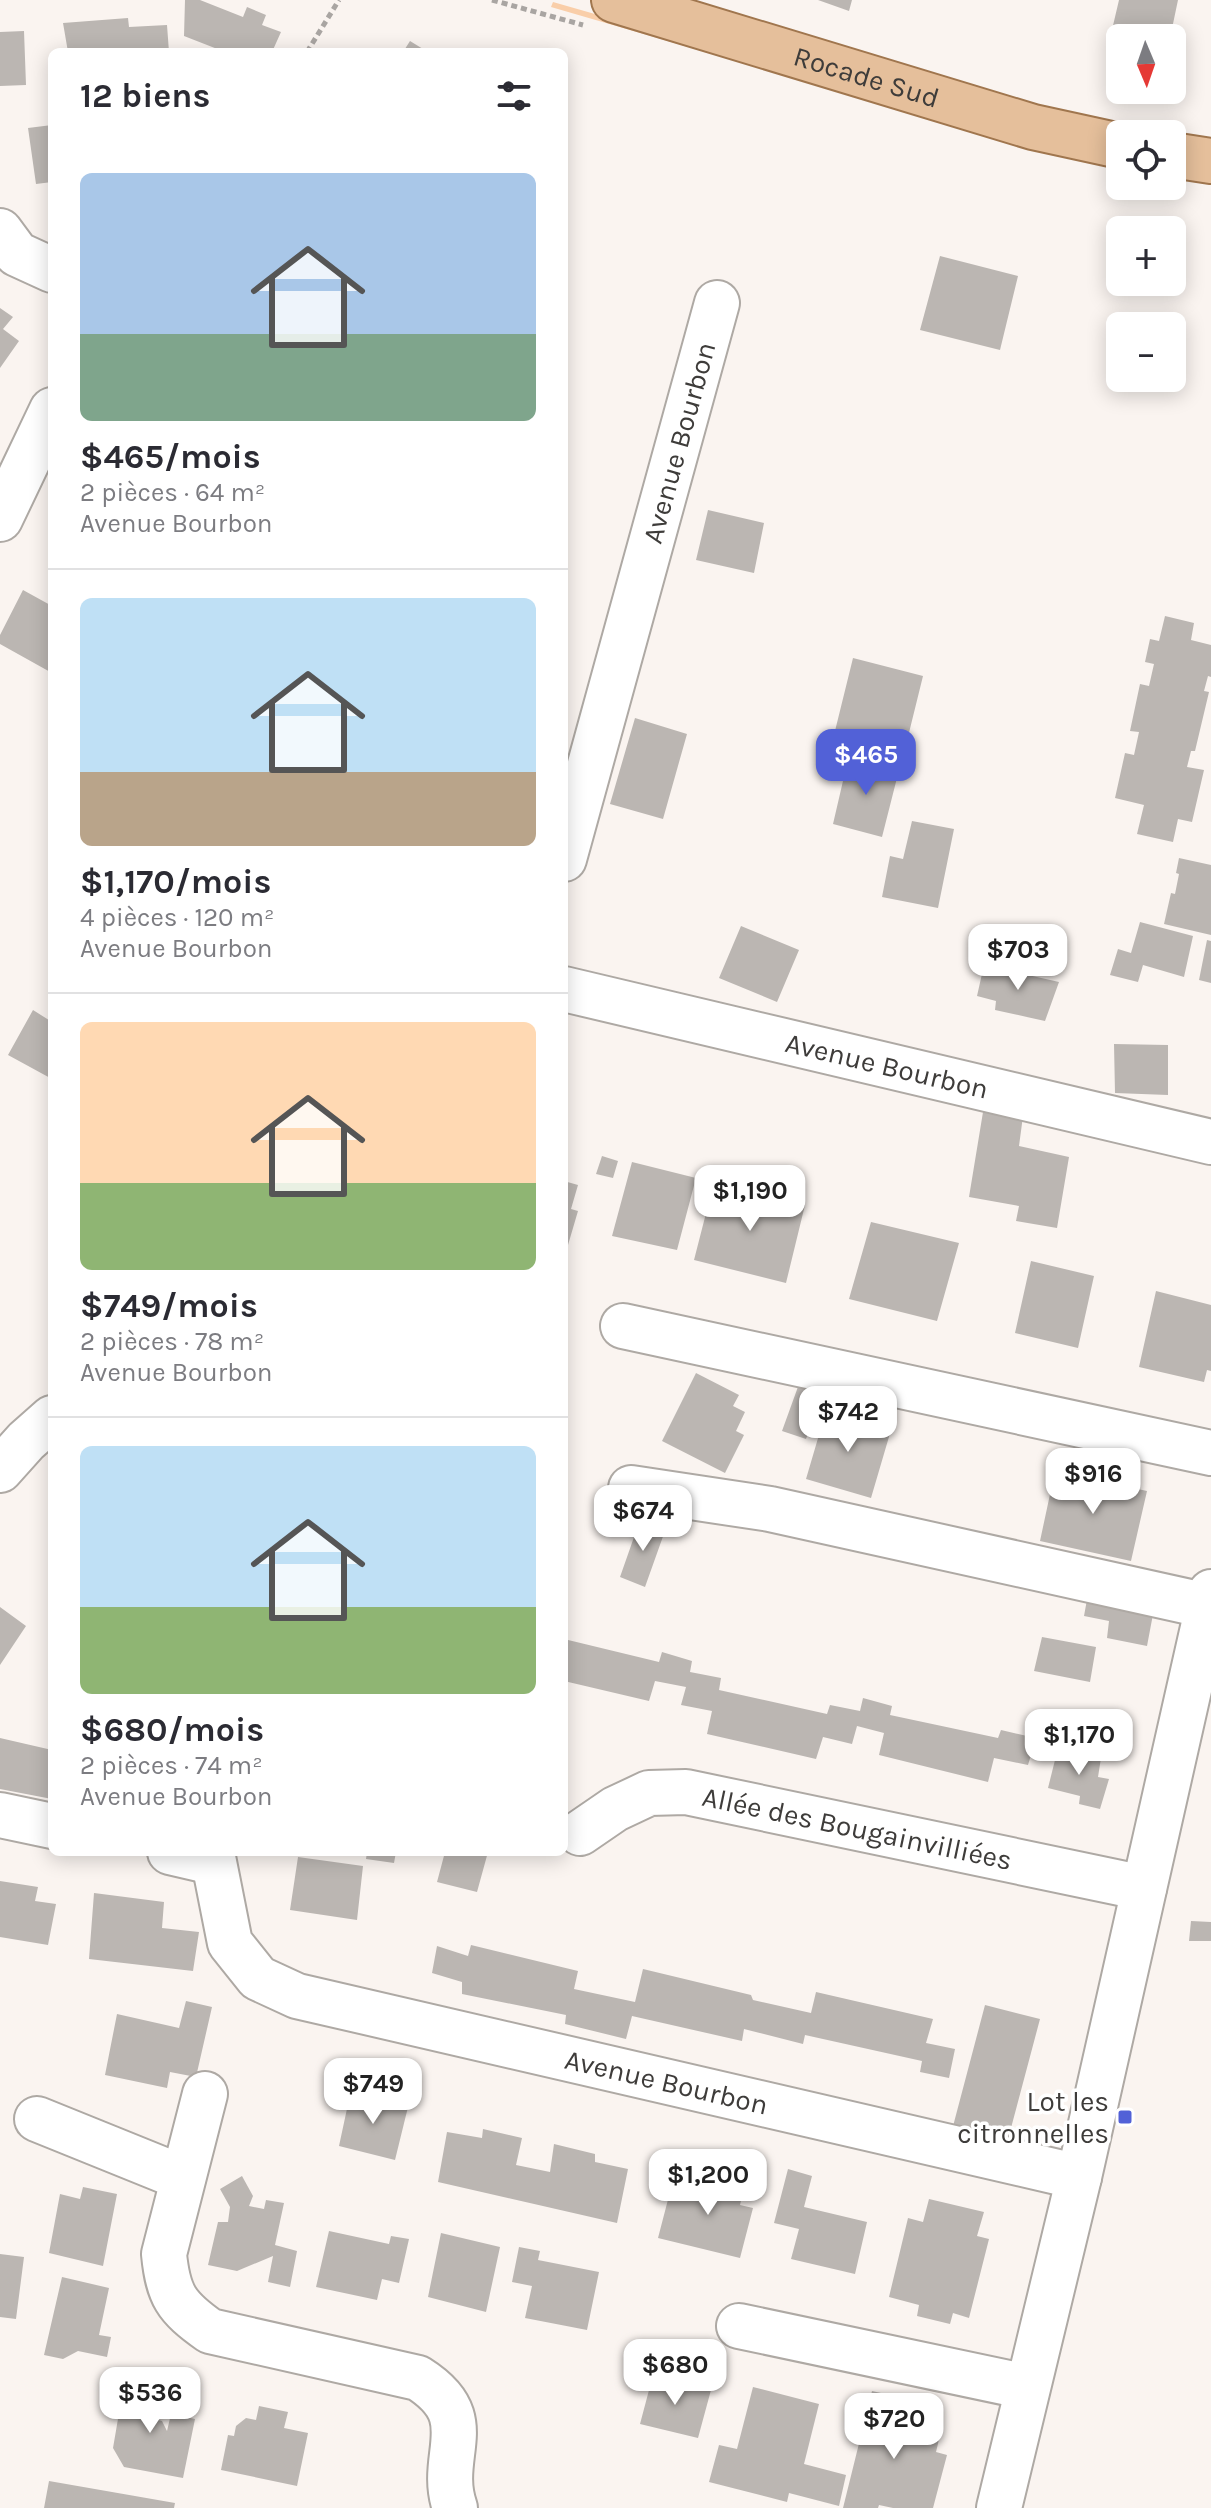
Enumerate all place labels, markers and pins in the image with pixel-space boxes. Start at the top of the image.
pin: $465 [819,729,913,797]
pin: $703 [971,924,1065,992]
pin: $1,190 [685,1165,815,1233]
pin: $742 [801,1386,895,1454]
pin: $916 [1046,1448,1140,1516]
pin: $674 [596,1485,690,1553]
pin: $1,170 [1014,1709,1144,1777]
pin: $749 [326,2058,420,2126]
place label: Lot les citronnelles [957,2085,1109,2150]
marker: Lot les citronnelles [1116,2108,1134,2126]
pin: $1,200 [643,2149,773,2217]
pin: $680 [628,2339,722,2407]
pin: $536 [103,2367,197,2435]
pin: $720 [847,2393,941,2461]

